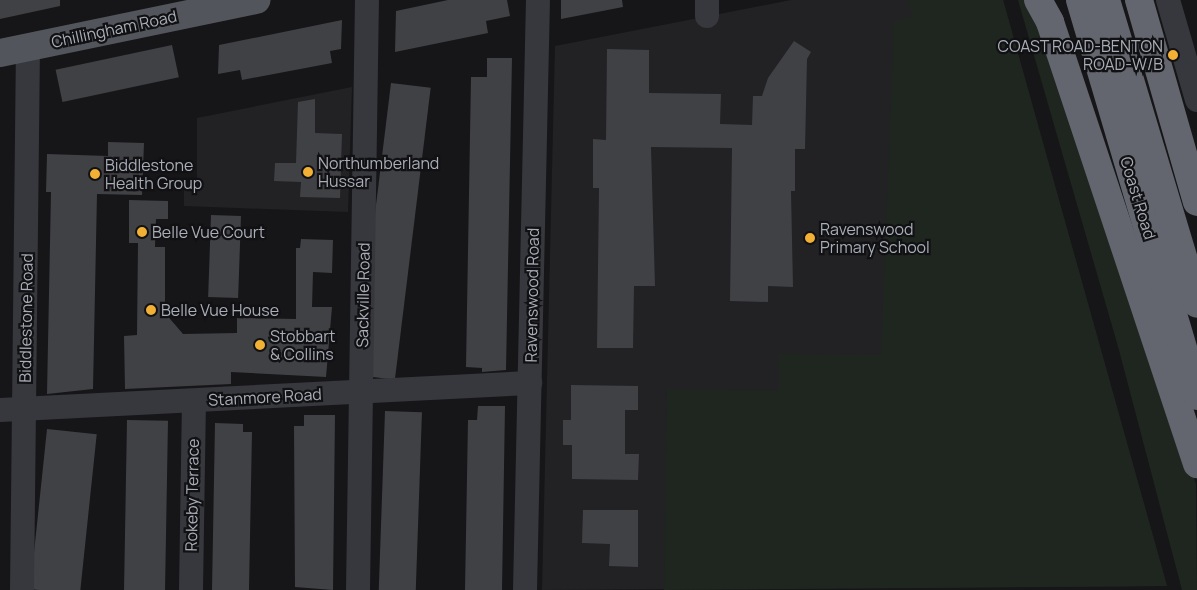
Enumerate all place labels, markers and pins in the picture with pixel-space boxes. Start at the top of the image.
place label: COAST ROAD-BENTON ROAD-W/B [997,36,1163,74]
marker: COAST ROAD-BENTON ROAD-W/B [1167,49,1179,61]
place label: Northumberland Hussar [318,153,439,191]
place label: Biddlestone Health Group [105,155,202,193]
marker: Northumberland Hussar [302,166,314,178]
marker: Biddlestone Health Group [89,168,101,180]
place label: Ravenswood Primary School [820,219,930,257]
place label: Belle Vue Court [152,222,265,242]
marker: Belle Vue Court [136,226,148,238]
marker: Ravenswood Primary School [804,232,816,244]
place label: Belle Vue House [161,300,279,320]
marker: Belle Vue House [145,304,157,316]
place label: Stobbart & Collins [270,326,335,364]
marker: Stobbart & Collins [254,339,266,351]

